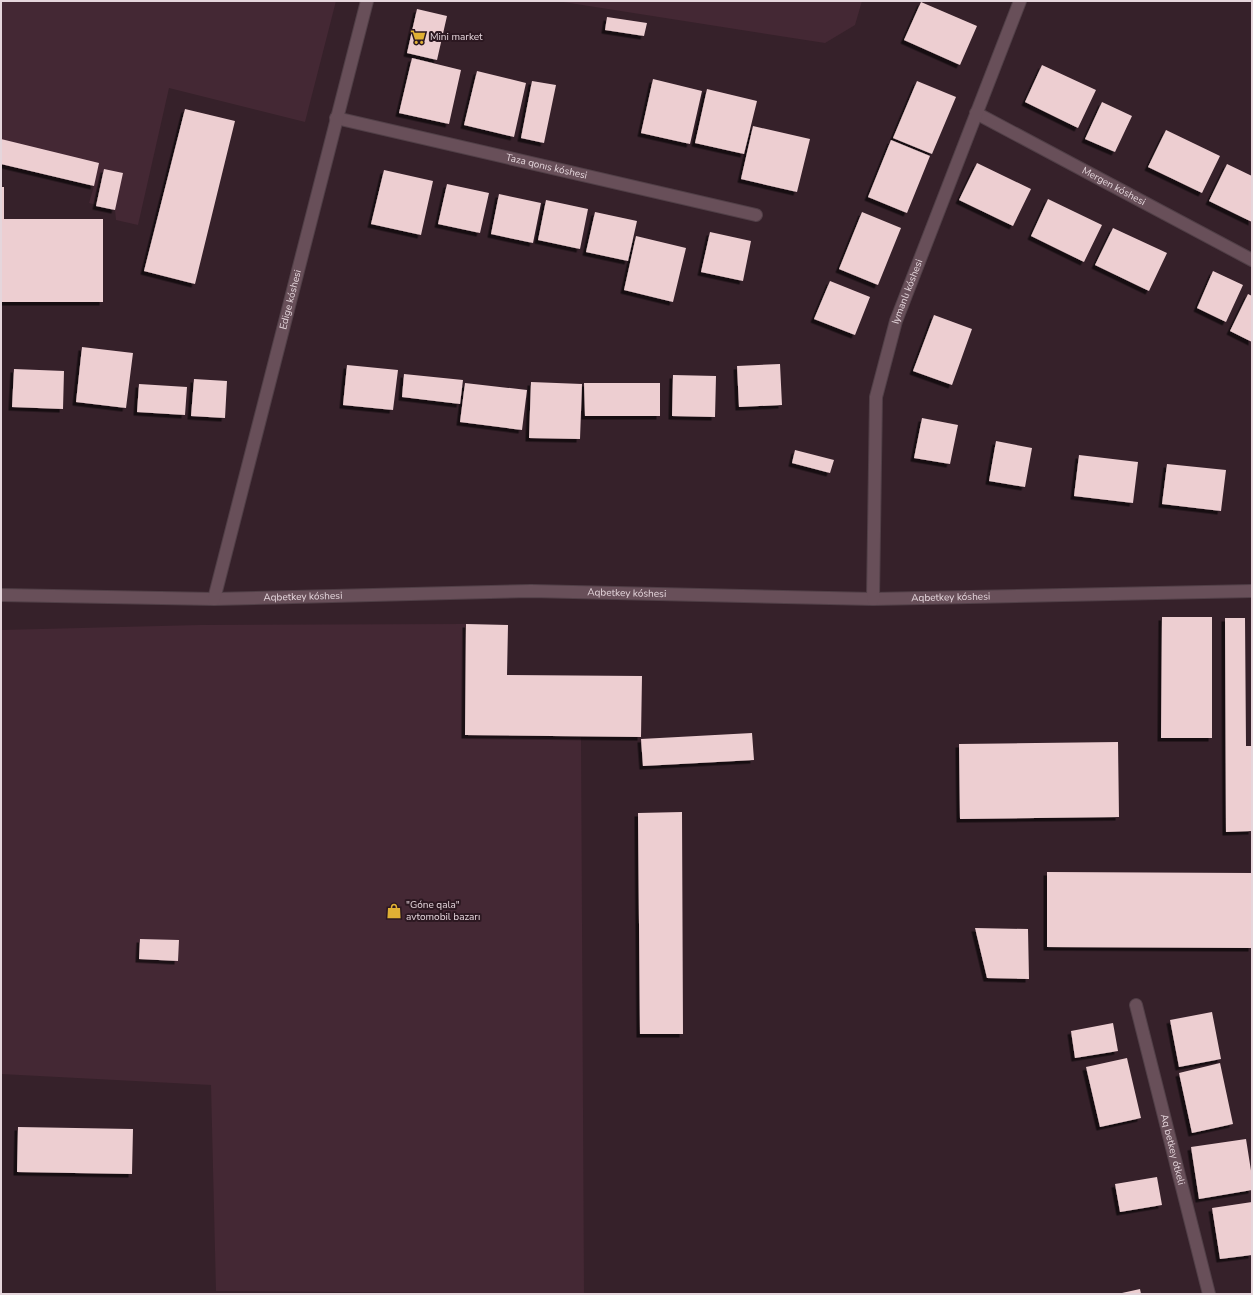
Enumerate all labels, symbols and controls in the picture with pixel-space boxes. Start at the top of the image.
supermarket icon: Mini market [409,28,427,46]
place label: Mini market [430,30,483,44]
street label: Taza qonıs kóshesi [504,150,589,183]
street label: Mergen kóshesi [1079,164,1148,209]
street label: Iymanlı kóshesi [888,257,926,326]
street label: Edige kóshesi [276,268,305,331]
street label: Aqbetkey kóshesi [587,585,667,601]
street label: Aqbetkey kóshesi [263,589,343,605]
street label: Aqbetkey kóshesi [911,590,990,605]
place label: "Góne qala" avtomobil bazarı [406,898,480,924]
shop icon: "Góne qala" avtomobil bazarı [385,902,403,920]
street label: Aq betkey ótkeli [1157,1112,1188,1186]

